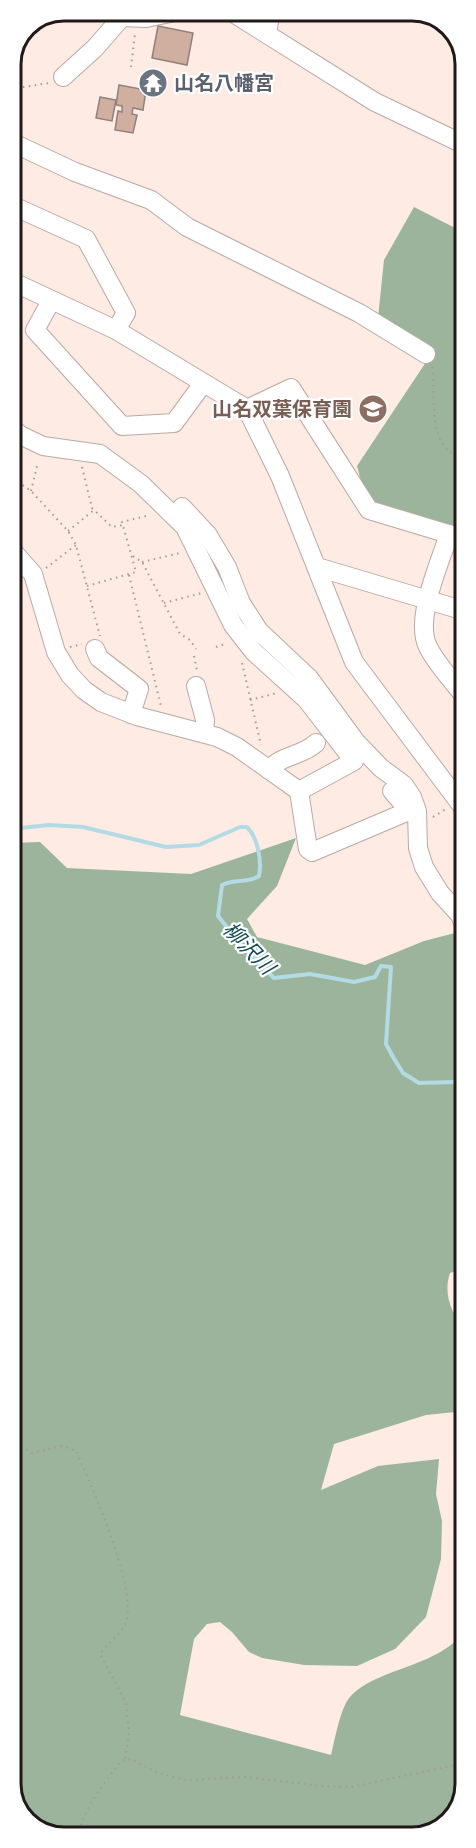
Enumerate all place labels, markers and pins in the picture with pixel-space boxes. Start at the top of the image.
temple icon: 山名八幡宮 [137,67,169,99]
place label: 山名八幡宮 [174,71,274,95]
school or university icon: 山名双葉保育園 [357,393,389,425]
place label: 山名双葉保育園 [212,397,352,421]

